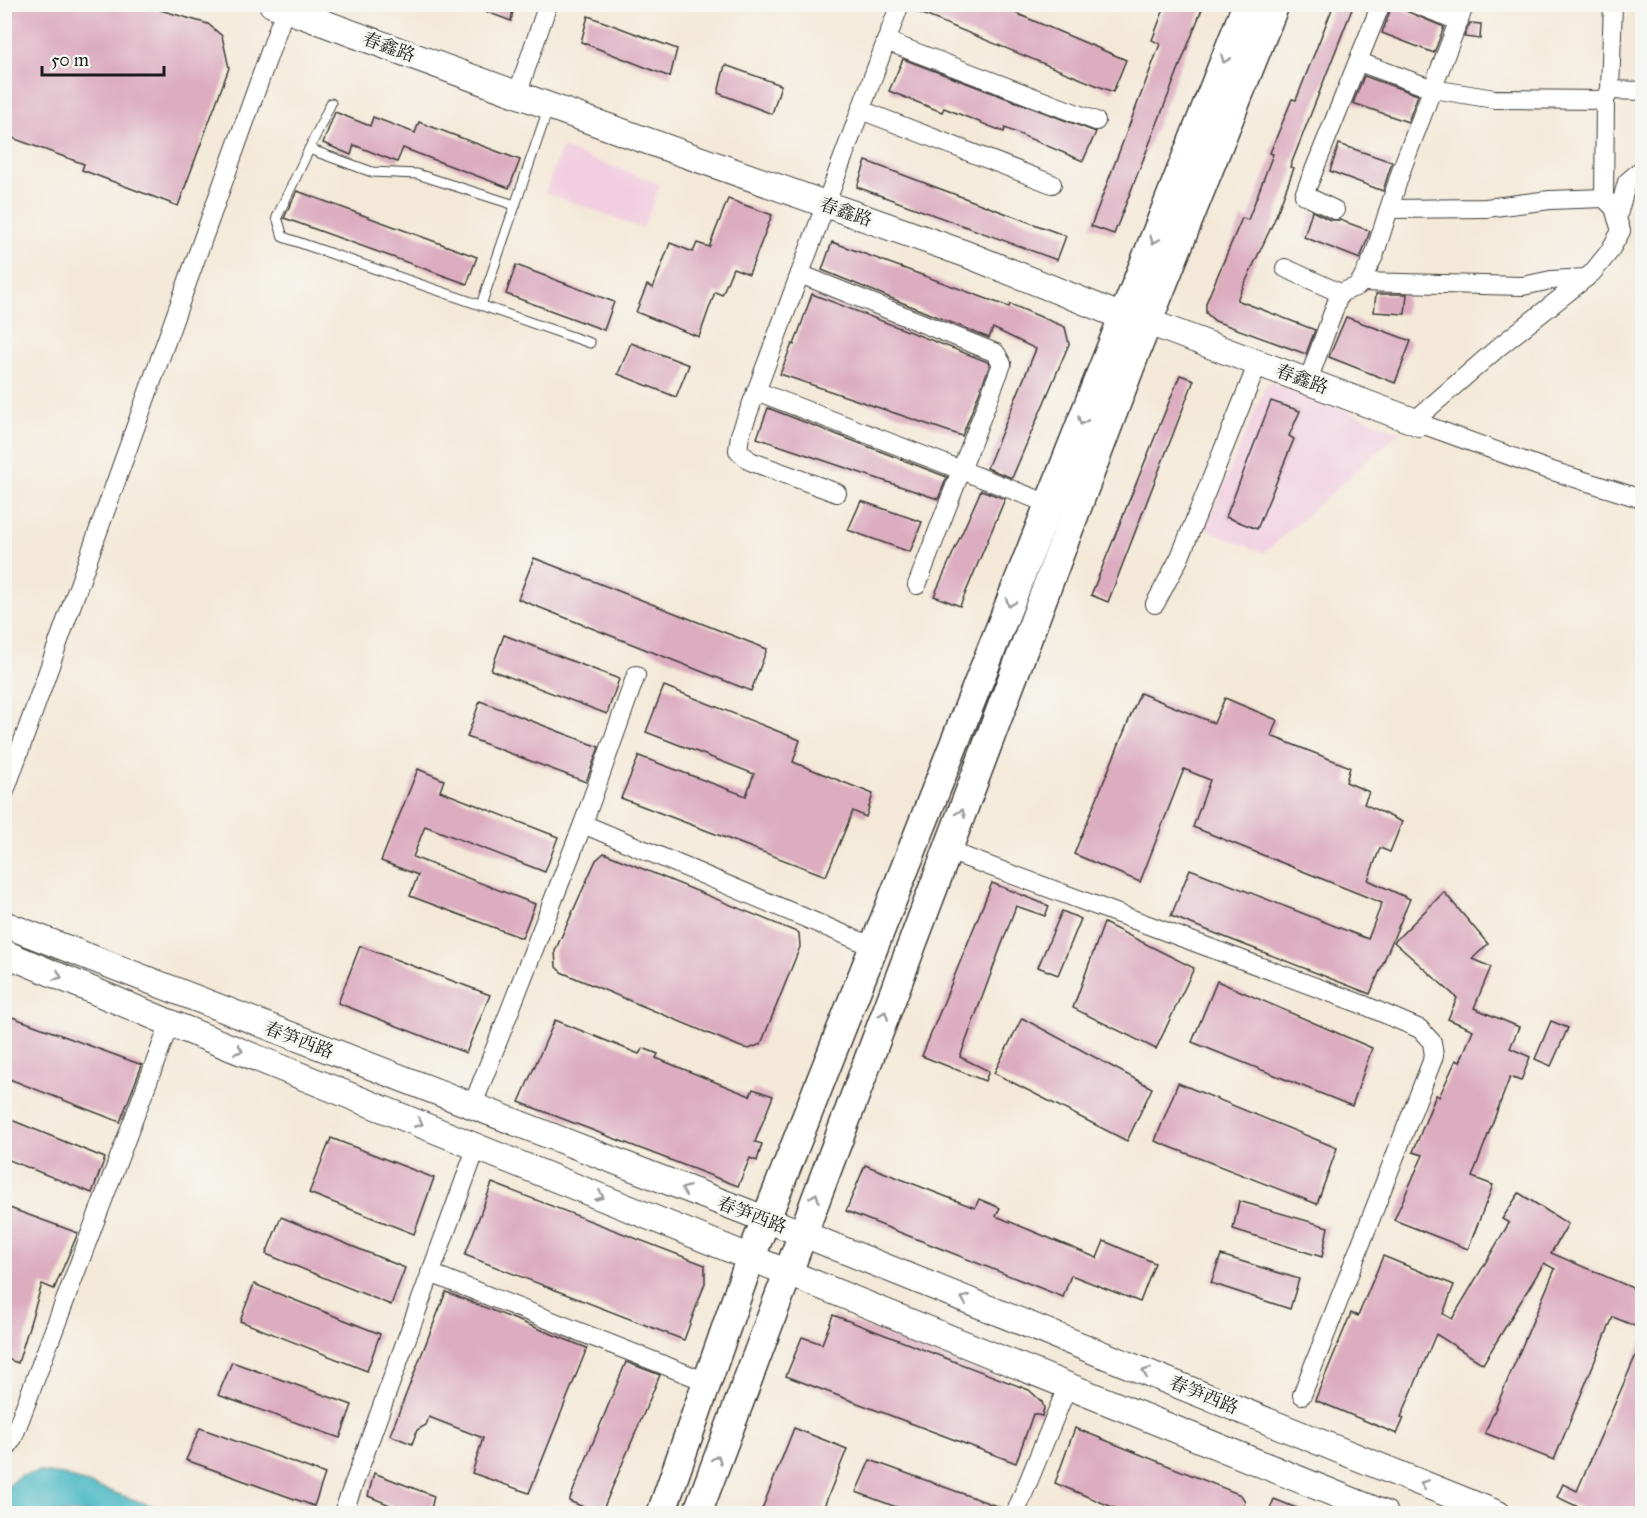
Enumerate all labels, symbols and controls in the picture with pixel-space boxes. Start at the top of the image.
street label: 春鑫路 [360,27,418,67]
scale bar [42,39,164,77]
text: 50 m [51,49,89,71]
one-way arrow [1220,53,1233,64]
street label: 春鑫路 [817,193,875,231]
one-way arrow [1149,234,1161,245]
street label: 春鑫路 [1273,359,1331,399]
one-way arrow [1077,415,1089,426]
one-way arrow [1005,597,1017,608]
one-way arrow [953,808,966,819]
one-way arrow [52,969,63,981]
one-way arrow [877,1010,889,1021]
street label: 春笋西路 [261,1017,337,1063]
one-way arrow [232,1043,243,1055]
one-way arrow [413,1116,424,1128]
one-way arrow [681,1185,692,1197]
one-way arrow [594,1189,605,1201]
street label: 春笋西路 [714,1192,790,1238]
one-way arrow [807,1192,820,1203]
one-way arrow [960,1294,971,1306]
one-way arrow [1141,1367,1152,1379]
street label: 春笋西路 [1167,1371,1241,1419]
one-way arrow [710,1454,723,1464]
one-way arrow [1419,1479,1430,1491]

